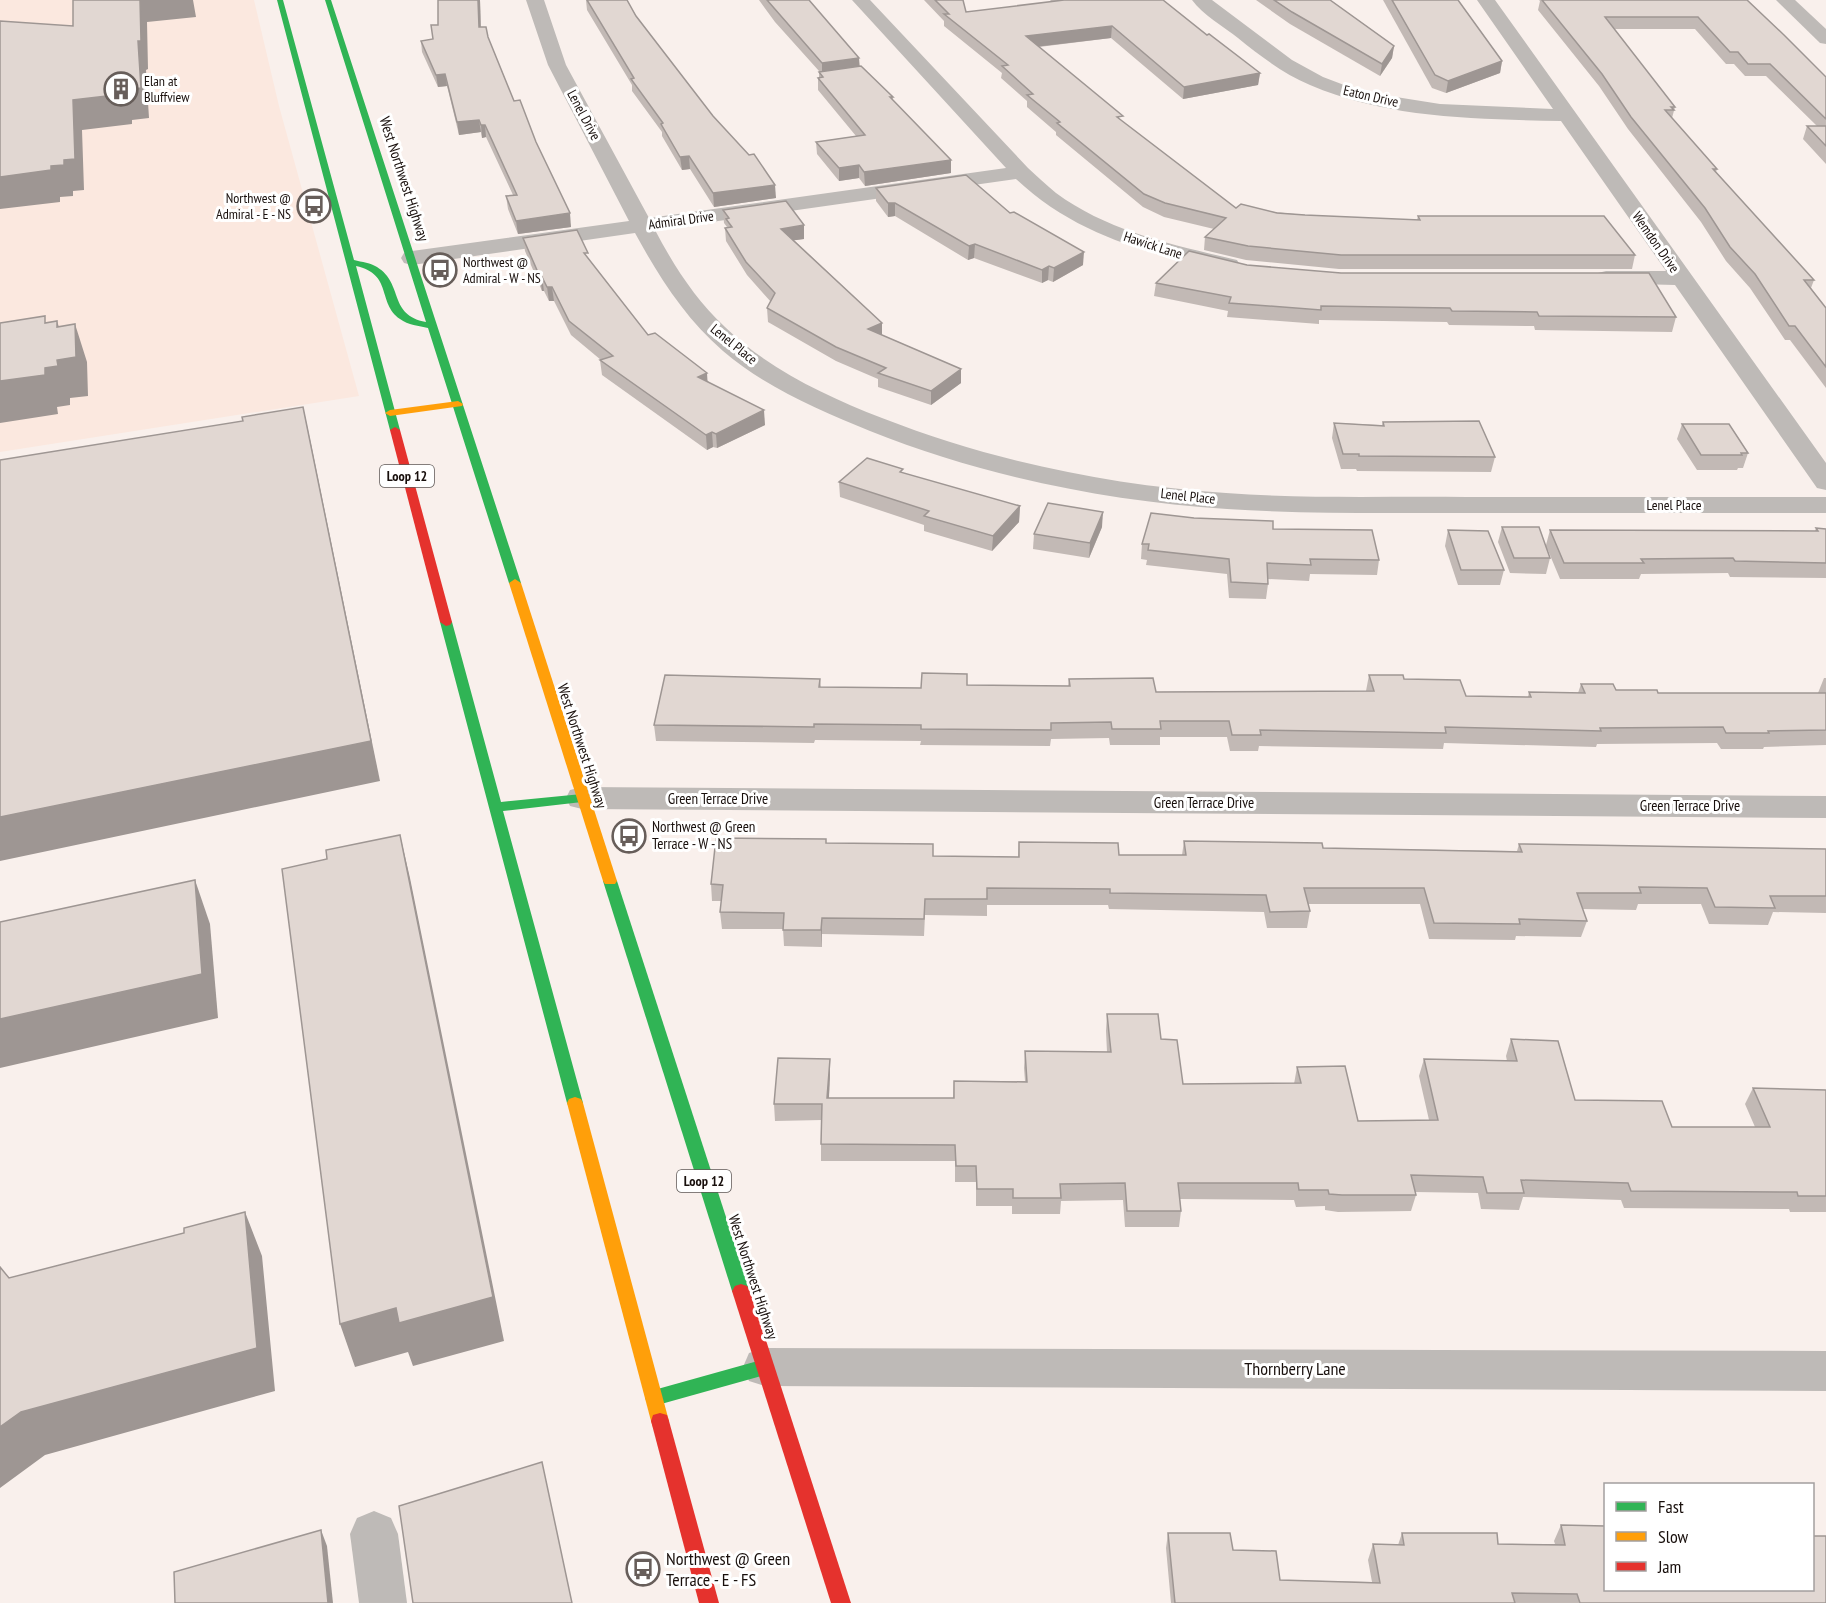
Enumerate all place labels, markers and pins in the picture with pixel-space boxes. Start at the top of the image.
building icon: Elan at Bluffview [103,71,139,107]
place label: Elan at Bluffview [144,72,190,106]
bus stop icon: Northwest @ Admiral - E - NS [296,188,332,224]
place label: Northwest @ Admiral - E - NS [216,189,291,223]
bus stop icon: Northwest @ Admiral - W - NS [422,252,458,288]
place label: Northwest @ Admiral - W - NS [463,253,541,287]
place label: Northwest @ Green Terrace - W - NS [652,817,755,853]
bus stop icon: Northwest @ Green Terrace - W - NS [611,818,647,854]
place label: Northwest @ Green Terrace - E - FS [666,1547,790,1591]
bus stop icon: Northwest @ Green Terrace - E - FS [625,1551,661,1587]

